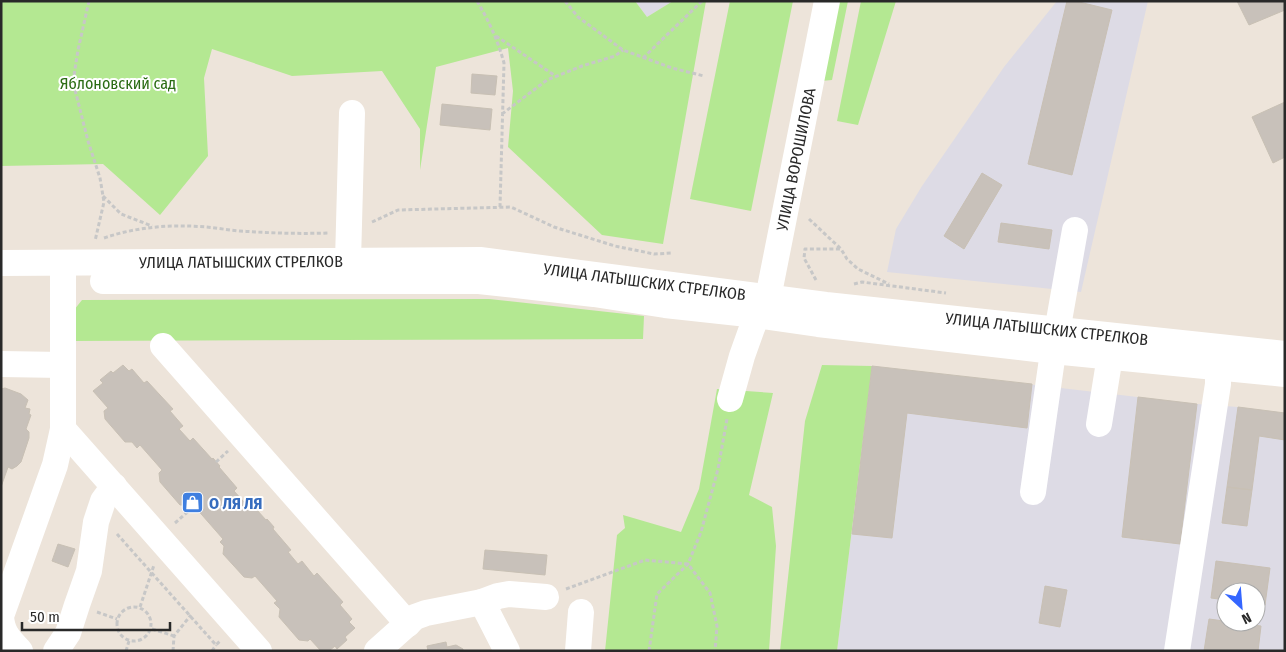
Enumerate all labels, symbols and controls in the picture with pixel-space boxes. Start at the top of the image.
park label: Яблоновский сад [60,74,176,93]
street label: УЛИЦА ВОРОШИЛОВА [772,86,820,233]
street label: УЛИЦА ЛАТЫШСКИХ СТРЕЛКОВ [138,252,343,272]
street label: УЛИЦА ЛАТЫШСКИХ СТРЕЛКОВ [541,259,747,304]
street label: УЛИЦА ЛАТЫШСКИХ СТРЕЛКОВ [943,309,1149,349]
shop icon: О ЛЯ ЛЯ [181,491,205,515]
place label: О ЛЯ ЛЯ [209,494,263,513]
north arrow [1216,582,1266,632]
scale bar [22,600,170,632]
text: 50 m [30,608,60,626]
text: N [1239,609,1254,628]

